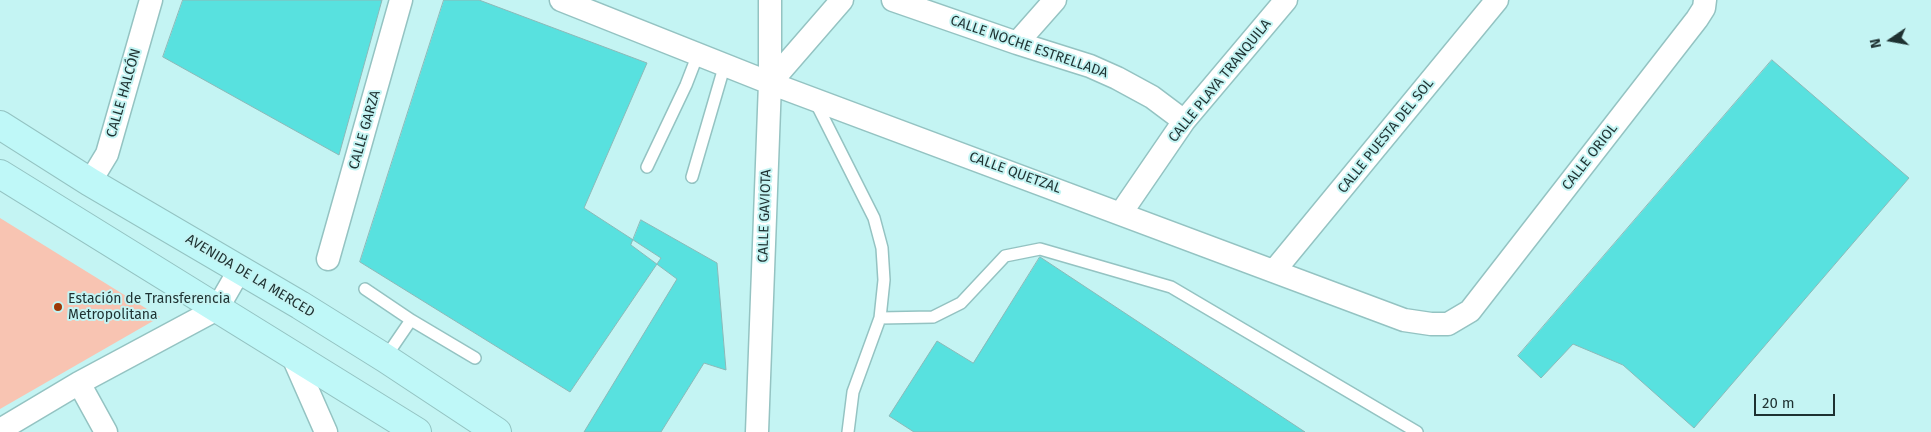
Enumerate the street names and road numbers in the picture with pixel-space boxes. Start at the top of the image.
street label: CALLE NOCHE ESTRELLADA [948,12,1110,82]
street label: CALLE PLAYA TRANQUILA [1165,16,1275,146]
street label: CALLE HALCÓN [103,47,145,139]
street label: CALLE PUESTA DEL SOL [1335,75,1437,197]
street label: CALLE GARZA [346,88,384,172]
street label: CALLE ORIOL [1559,120,1621,194]
street label: CALLE QUETZAL [967,149,1063,197]
street label: CALLE GAVIOTA [755,169,775,263]
street label: AVENIDA DE LA MERCED [183,231,317,321]

